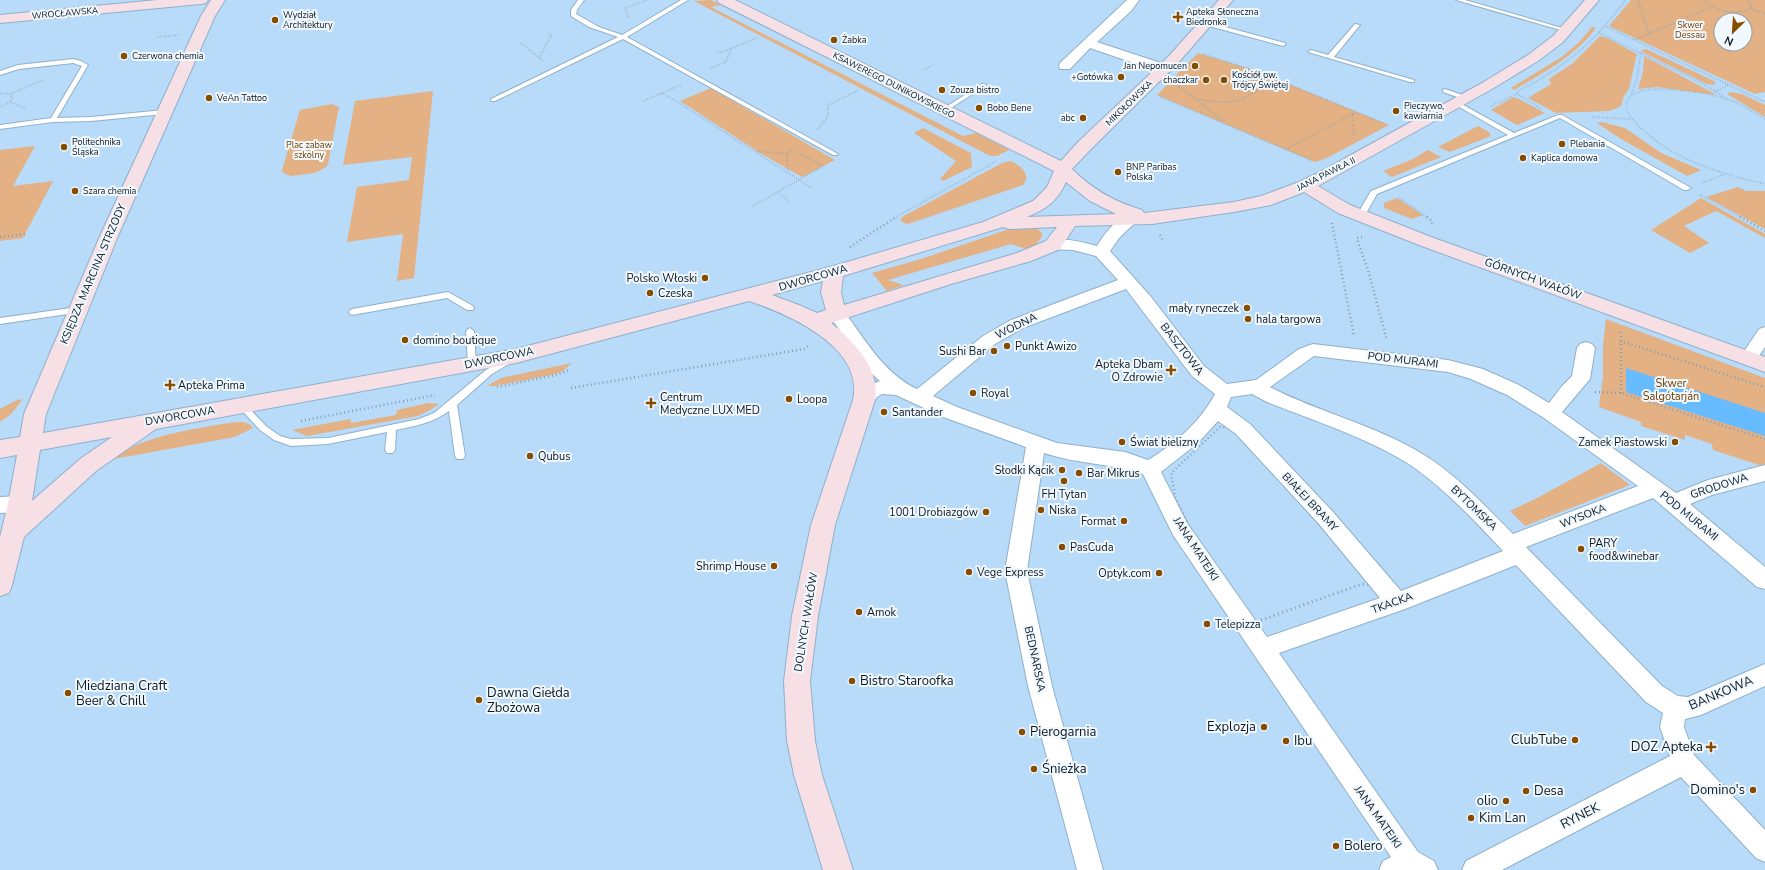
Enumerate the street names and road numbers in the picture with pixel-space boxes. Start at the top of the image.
street label: WROCŁAWSKA [31,4,99,22]
street label: KSAWEREGO DUNIKOWSKIEGO [831,49,957,121]
street label: MIKOŁOWSKA [1103,77,1155,128]
street label: JANA PAWŁA II [1294,154,1357,194]
street label: KSIĘDZA MARCINA STRZODY [57,201,130,347]
street label: GÓRNYCH WAŁÓW [1482,254,1584,304]
street label: DWORCOWA [777,261,849,295]
street label: WODNA [993,309,1039,343]
street label: BASZTOWA [1157,320,1207,378]
street label: DWORCOWA [463,343,535,373]
street label: POD MURAMI [1367,348,1439,372]
street label: DWORCOWA [144,402,216,430]
street label: BIAŁEJ BRAMY [1279,469,1342,535]
street label: GRODOWA [1688,470,1750,502]
street label: BYTOMSKA [1447,482,1501,534]
street label: POD MURAMI [1657,488,1721,544]
street label: WYSOKA [1558,500,1608,532]
street label: JANA MATEJKI [1169,513,1222,584]
street label: DOLNYCH WAŁÓW [790,571,821,673]
street label: TKACKA [1369,589,1415,617]
street label: BEDNARSKA [1021,625,1049,693]
street label: BANKOWA [1686,671,1756,715]
street label: JANA MATEJKI [1350,782,1405,851]
street label: RYNEK [1557,798,1604,834]

